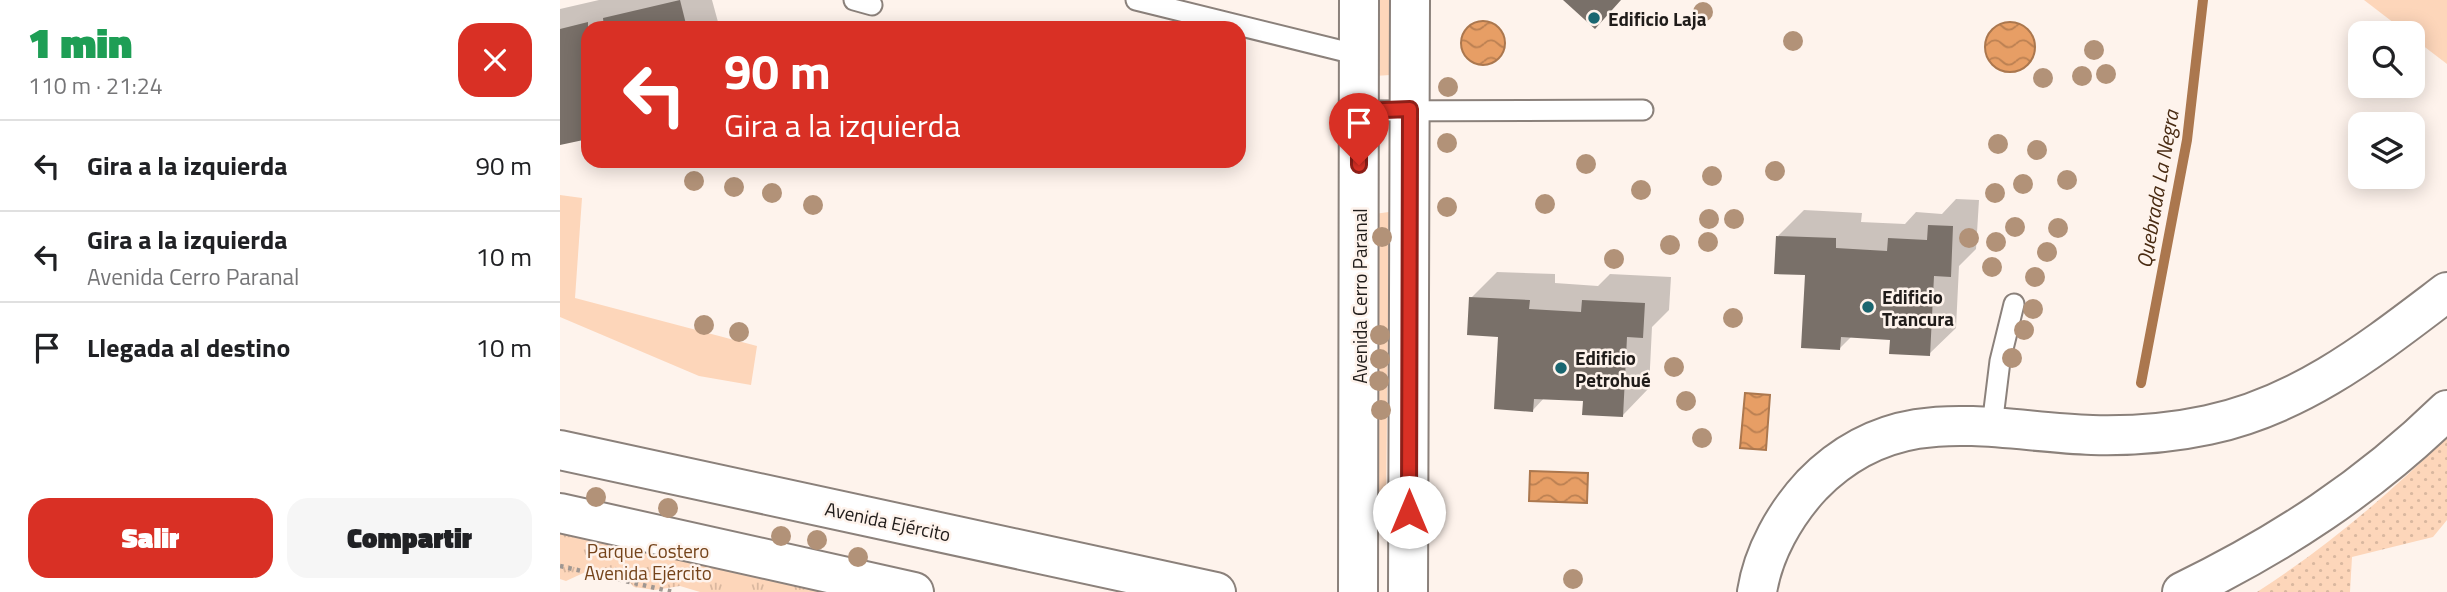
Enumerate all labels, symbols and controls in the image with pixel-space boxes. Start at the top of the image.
place label: Edificio Laja [1608,4,1707,33]
text: 1 min [28,10,132,74]
marker: Edificio Laja [1586,10,1602,26]
map controls [2348,21,2425,189]
button: search [2348,21,2425,98]
button: close [458,23,532,97]
text: 90 m [724,33,831,108]
icon: left [609,49,700,140]
text: 110 m · 21:24 [28,68,163,103]
pin [1329,93,1389,165]
text: Gira a la izquierda [724,101,960,149]
icon: arrive [1340,104,1378,142]
water label: Quebrada La Negra [2127,106,2187,271]
button: layers [2348,112,2425,189]
text: Gira a la izquierda [87,146,288,185]
text: 90 m [475,146,532,185]
icon: left [28,147,66,185]
street label: Avenida Cerro Paranal [1345,208,1374,384]
text: Gira a la izquierda [87,220,288,259]
text: 10 m [475,237,532,276]
icon: left [28,238,66,276]
text: Avenida Cerro Paranal [87,259,299,294]
place label: Edificio Trancura [1882,282,1954,333]
marker: Edificio Trancura [1860,299,1876,315]
text: Llegada al destino [87,328,290,367]
text: 10 m [475,328,532,367]
icon: arrive [28,329,66,367]
place label: Edificio Petrohué [1575,343,1651,394]
marker: Edificio Petrohué [1553,360,1569,376]
position arrow [1372,475,1446,549]
street label: Avenida Ejército [823,494,953,548]
button: Salir [28,498,273,578]
button: Compartir [287,498,532,578]
park label: Parque Costero Avenida Ejército [584,536,712,587]

